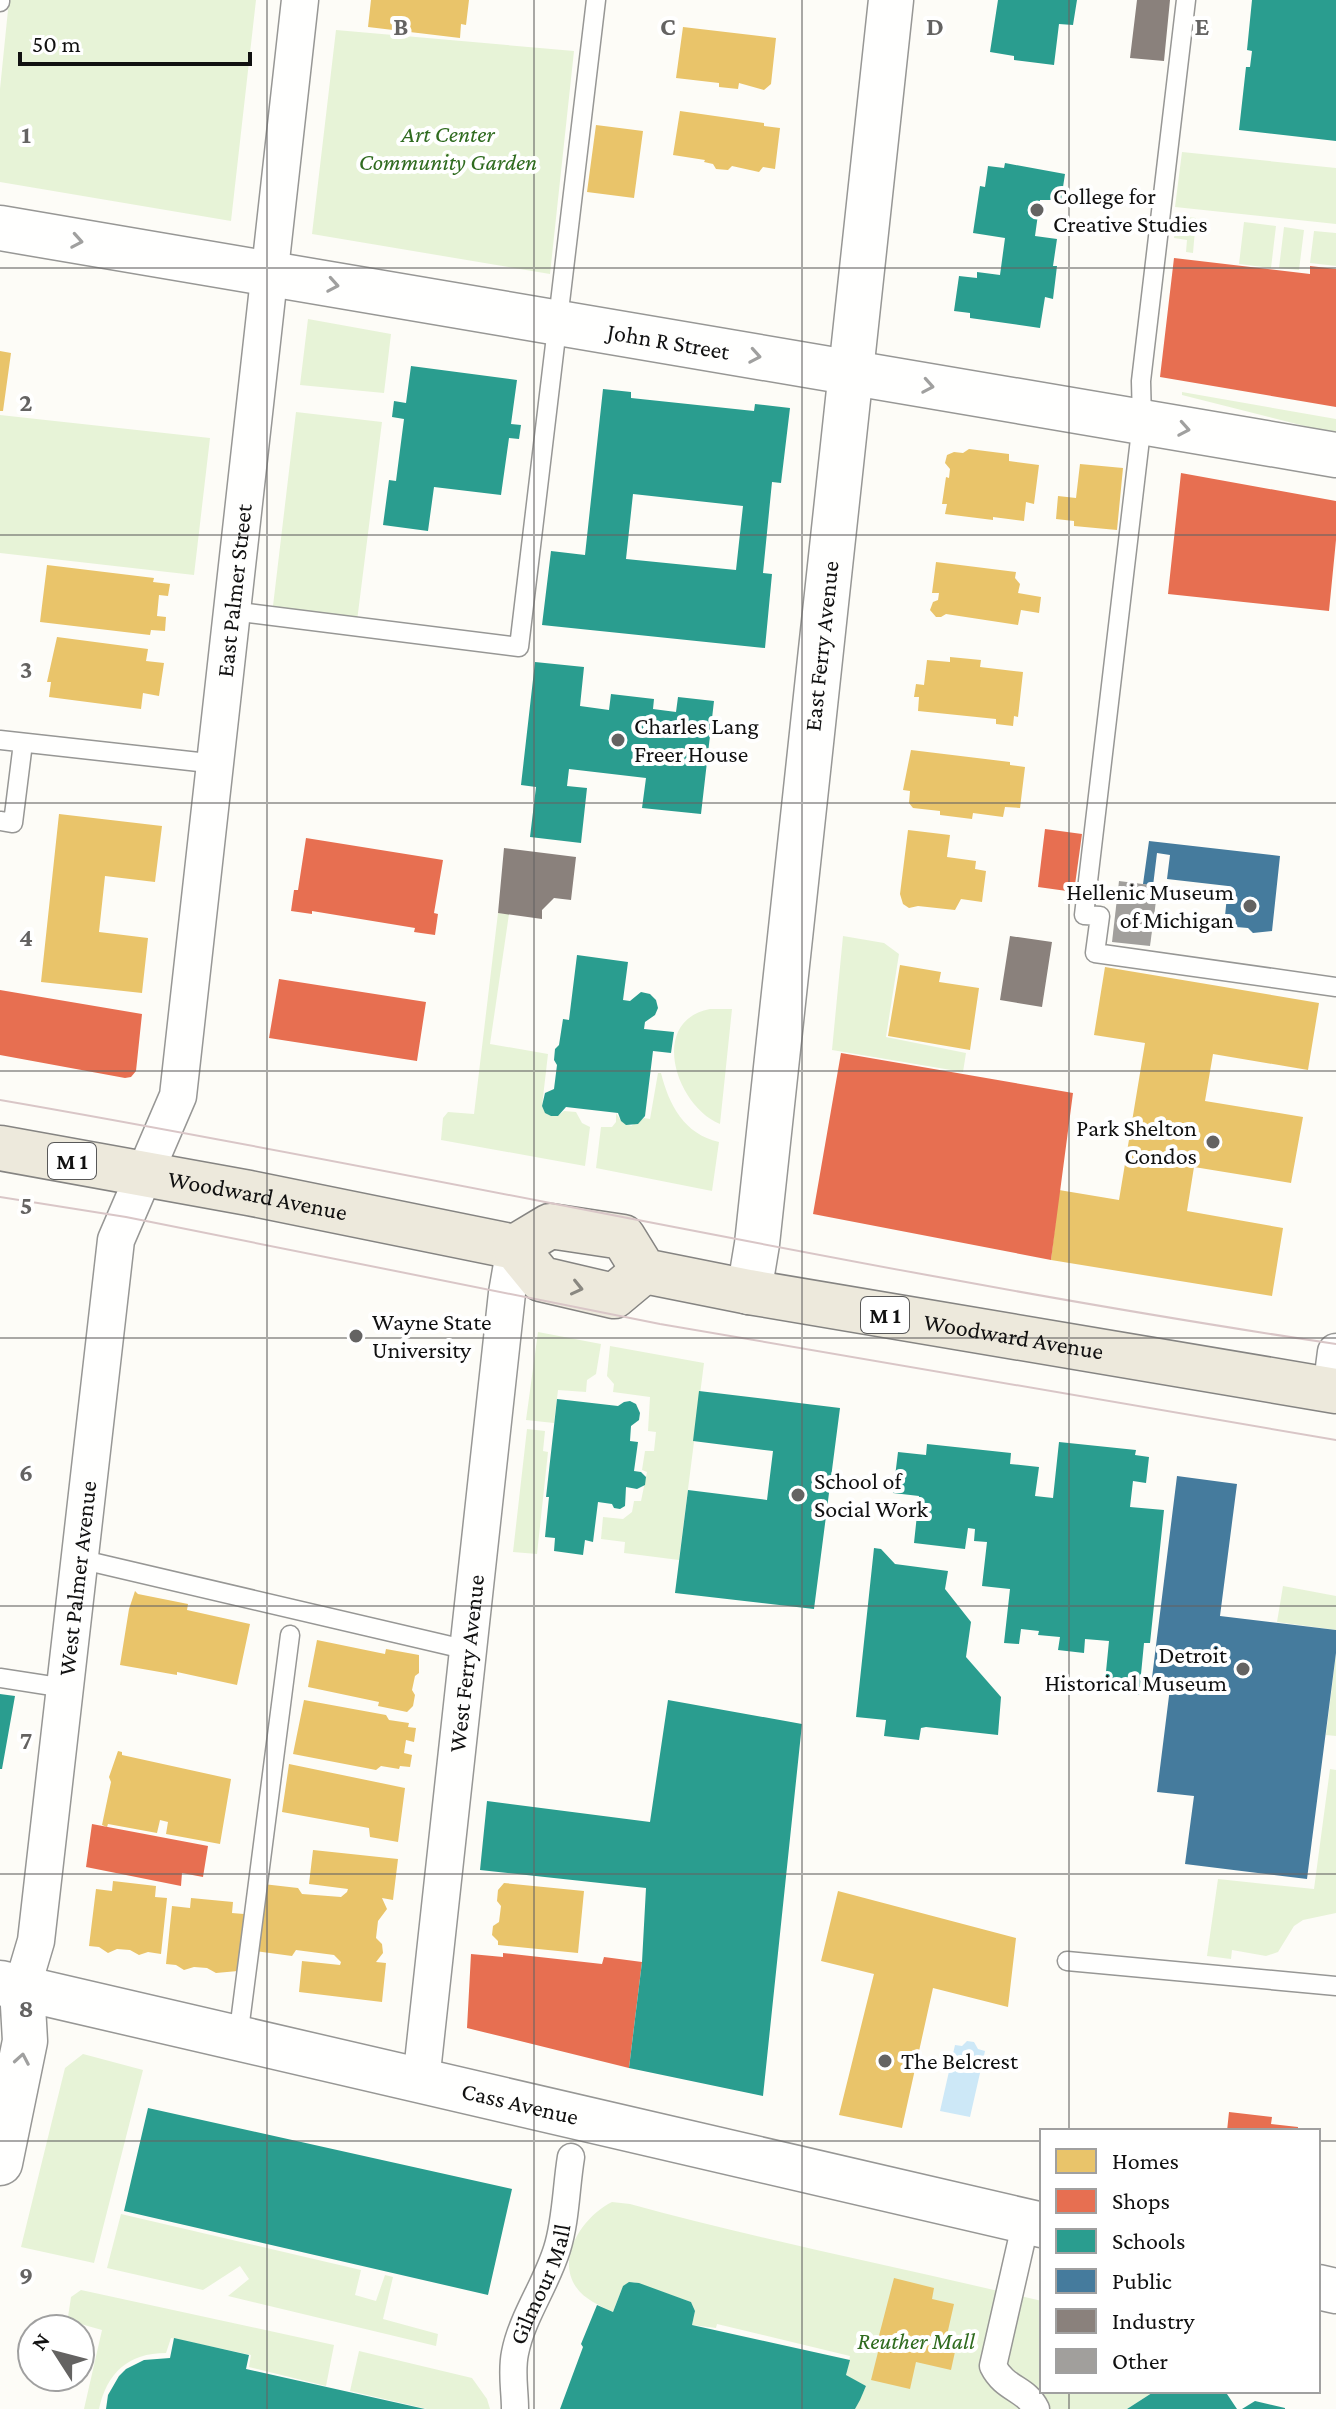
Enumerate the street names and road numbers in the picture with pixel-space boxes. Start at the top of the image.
street label: John R Street [603,317,733,365]
street label: East Palmer Street [211,501,257,679]
street label: East Ferry Avenue [798,559,843,733]
road number: M 1 [48,1143,96,1179]
street label: Woodward Avenue [166,1165,350,1226]
road number: M 1 [861,1297,909,1333]
street label: Woodward Avenue [922,1308,1106,1365]
street label: West Palmer Avenue [52,1479,101,1677]
street label: West Ferry Avenue [443,1573,489,1754]
street label: Cass Avenue [459,2077,581,2130]
street label: Gilmour Mall [504,2222,576,2348]

